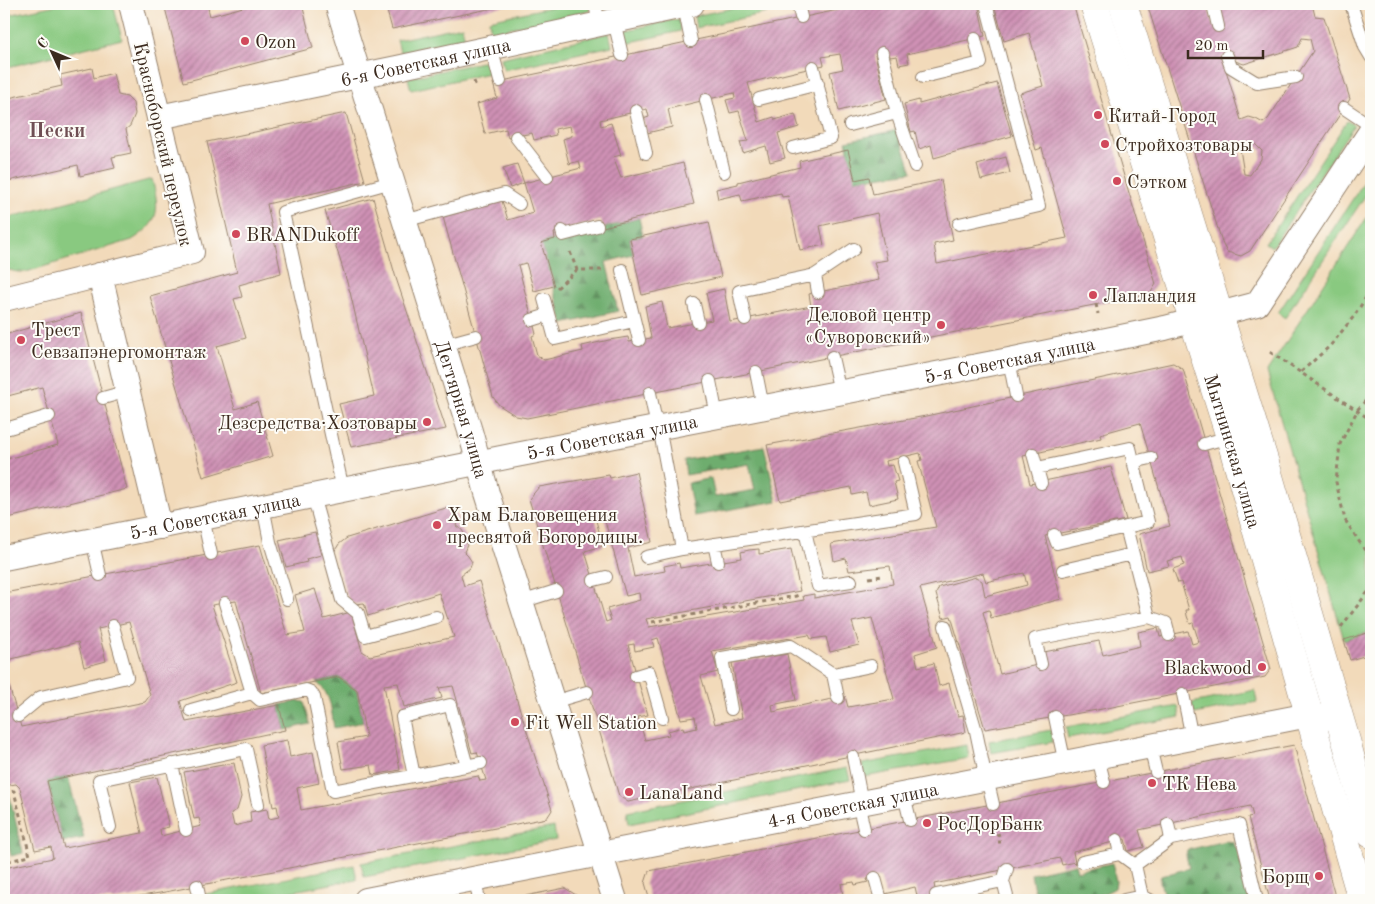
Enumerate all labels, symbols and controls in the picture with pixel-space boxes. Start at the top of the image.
north arrow [28,28,78,78]
scale bar [1188,28,1262,60]
place label: Ozon [255,34,296,53]
text: С [35,35,52,52]
marker: Ozon [239,35,251,47]
street label: 6-я Советская улица [339,36,513,91]
text: 20 m [1195,39,1229,54]
street label: Красноборский переулок [129,41,194,249]
place label: Китай-Город [1108,108,1217,127]
marker: Китай-Город [1092,109,1104,121]
district label: Пески [29,122,86,142]
place label: Стройхозтовары [1115,137,1253,156]
marker: Стройхозтовары [1099,138,1111,150]
place label: Сэтком [1127,174,1187,193]
marker: Сэтком [1111,175,1123,187]
place label: BRANDukoff [246,227,359,246]
marker: BRANDukoff [230,228,242,240]
place label: Лапландия [1103,288,1196,307]
marker: Лапландия [1087,289,1099,301]
place label: Деловой центр «Суворовский» [805,307,931,348]
marker: Деловой центр «Суворовский» [935,319,947,331]
place label: Трест Севзапэнергомонтаж [31,322,207,363]
marker: Трест Севзапэнергомонтаж [15,334,27,346]
street label: 5-я Советская улица [923,335,1098,388]
street label: Дегтярная улица [430,338,490,482]
street label: Мытнинская улица [1199,372,1263,531]
street label: 5-я Советская улица [526,413,700,465]
place label: Дезсредства·Хозтовары [218,415,417,434]
marker: Дезсредства·Хозтовары [421,416,433,428]
street label: 5-я Советская улица [128,492,303,544]
place label: Храм Благовещения пресвятой Богородицы. [447,507,643,548]
marker: Храм Благовещения пресвятой Богородицы. [431,519,443,531]
place label: Blackwood [1164,660,1252,679]
marker: Blackwood [1256,661,1268,673]
place label: Fit Well Station [525,715,657,734]
marker: Fit Well Station [509,716,521,728]
place label: ТК Нева [1162,776,1238,795]
marker: ТК Нева [1146,777,1158,789]
street label: 4-я Советская улица [766,781,941,833]
place label: LanaLand [639,785,723,804]
marker: LanaLand [623,786,635,798]
place label: РосДорБанк [937,816,1043,835]
marker: РосДорБанк [921,817,933,829]
place label: Борщ [1262,869,1310,888]
marker: Борщ [1313,870,1325,882]

